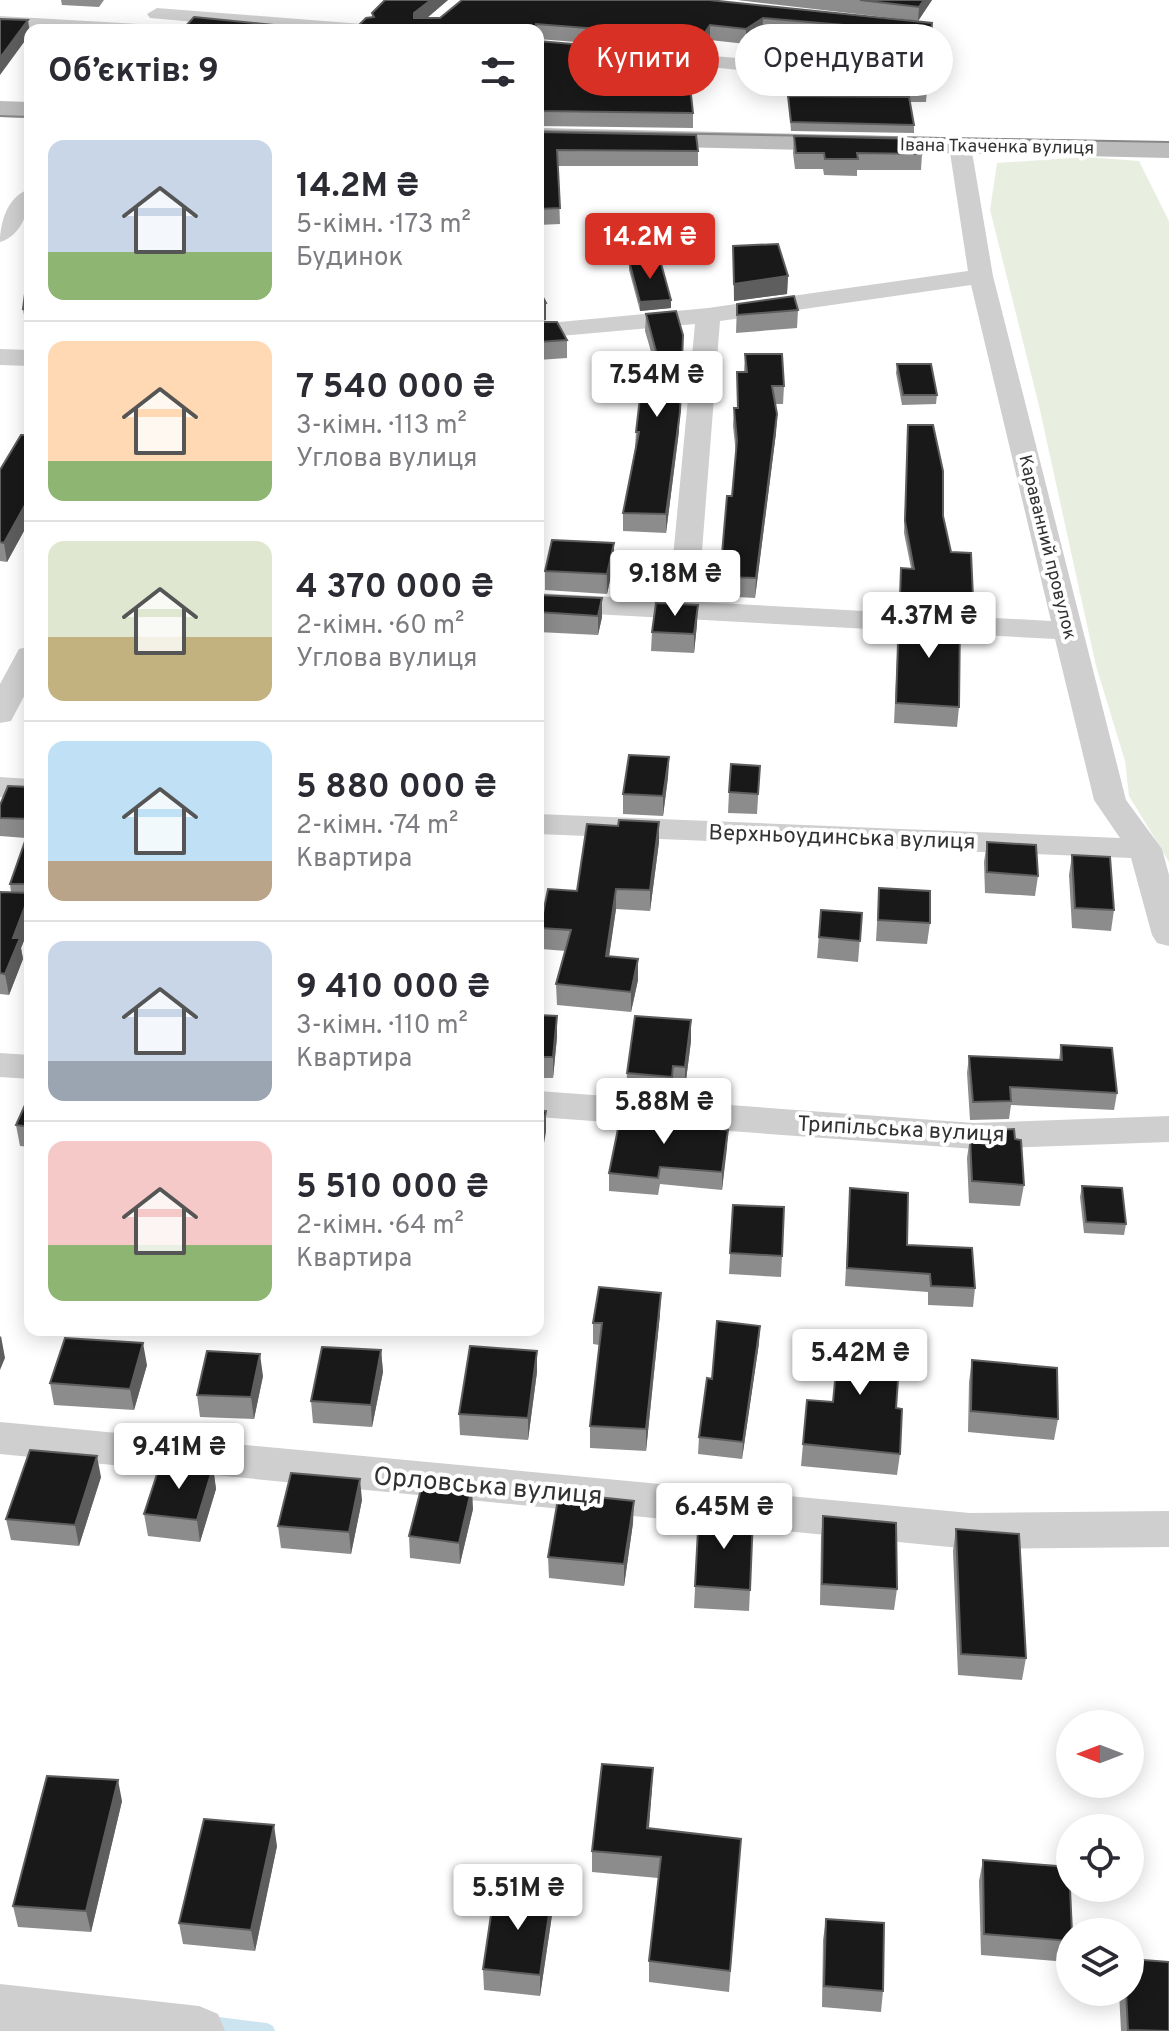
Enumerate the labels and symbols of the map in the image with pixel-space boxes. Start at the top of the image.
street label: Івана Ткаченка вулиця [900,134,1094,161]
pin: 14.2M ₴ [576,213,724,281]
pin: 7.54M ₴ [583,351,731,419]
street label: Караванний провулок [1012,453,1081,642]
pin: 9.18M ₴ [601,550,749,618]
pin: 4.37M ₴ [855,592,1003,660]
street label: Верхньоудинська вулиця [708,820,976,857]
pin: 5.88M ₴ [590,1078,738,1146]
street label: Трипільська вулиця [796,1112,1005,1149]
pin: 5.42M ₴ [786,1329,934,1397]
pin: 9.41M ₴ [105,1423,253,1491]
street label: Орловська вулиця [372,1461,604,1514]
pin: 6.45M ₴ [650,1483,798,1551]
north arrow [1056,1710,1144,1798]
pin: 5.51M ₴ [444,1864,592,1932]

